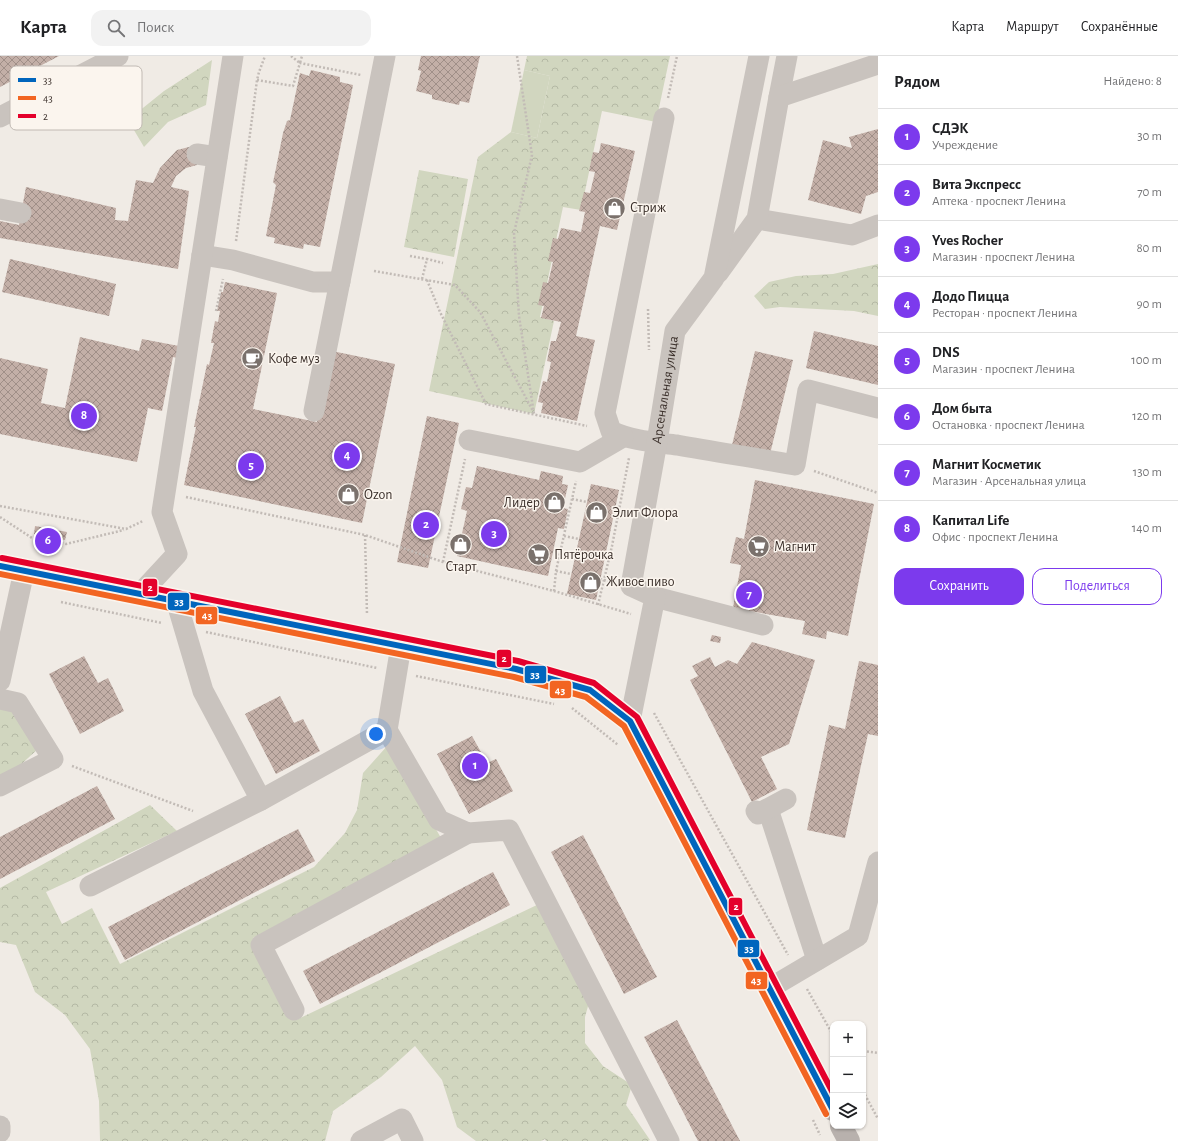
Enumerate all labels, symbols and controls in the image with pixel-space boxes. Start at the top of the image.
search box [91,10,371,46]
icon: search [105,17,127,39]
text: Карта [20,18,67,37]
text: Поиск [137,20,174,35]
text: Карта [951,20,984,34]
text: Маршрут [1006,20,1059,34]
text: Сохранённые [1081,20,1158,34]
legend [10,66,142,130]
text: Рядом [894,73,940,90]
text: 33 [43,75,53,86]
text: Найдено: 8 [1103,75,1162,88]
text: 43 [43,93,53,104]
text: 2 [43,111,48,122]
text: СДЭК [932,121,968,136]
text: 1 [905,130,909,143]
text: 30 m [1137,130,1162,143]
text: Учреждение [932,139,998,152]
text: Вита Экспресс [932,177,1021,192]
text: 2 [904,186,910,199]
text: 70 m [1137,186,1162,199]
shop icon: Стриж [602,195,628,221]
text: Аптека · проспект Ленина [932,195,1066,208]
place label: Стриж [630,201,666,215]
text: Yves Rocher [932,233,1003,248]
text: 3 [904,242,910,255]
text: 80 m [1136,242,1162,255]
text: Магазин · проспект Ленина [932,251,1075,264]
text: Додо Пицца [932,289,1009,304]
text: 4 [904,298,910,311]
text: 90 m [1136,298,1162,311]
text: Ресторан · проспект Ленина [932,307,1077,320]
street label: Арсенальная улица [650,334,681,445]
text: DNS [932,345,960,360]
cafe icon: Кофе муз [240,346,266,372]
place label: Кофе муз [268,352,320,366]
text: 5 [904,354,910,367]
text: 100 m [1131,354,1162,367]
text: Магазин · проспект Ленина [932,363,1075,376]
pin: 8 [71,401,97,431]
text: Дом быта [932,401,992,416]
text: 6 [904,410,910,423]
text: 120 m [1132,410,1162,423]
text: Остановка · проспект Ленина [932,419,1085,432]
pin: 4 [334,441,360,471]
pin: 5 [238,451,264,481]
text: Магнит Косметик [932,457,1041,472]
text: 7 [904,466,910,479]
text: 130 m [1133,466,1162,479]
text: Магазин · Арсенальная улица [932,475,1086,488]
shop icon: Ozon [335,482,361,508]
place label: Ozon [364,488,392,502]
shop icon: Лидер [542,490,568,516]
place label: Лидер [504,496,540,510]
shop icon: Элит Флора [584,500,610,526]
place label: Элит Флора [612,506,679,520]
pin: 2 [413,510,439,540]
text: Капитал Life [932,513,1009,528]
pin: 3 [481,519,507,549]
text: 8 [904,522,910,535]
text: 140 m [1132,522,1162,535]
pin: 6 [35,526,61,556]
text: Офис · проспект Ленина [932,531,1058,544]
shop icon: Старт [448,532,474,558]
supermarket icon: Магнит [745,534,771,560]
place label: Магнит [774,540,817,554]
supermarket icon: Пятёрочка [526,542,552,568]
place label: Пятёрочка [554,548,614,562]
place label: Старт [445,560,477,574]
button: Сохранить [894,568,1024,605]
button: Поделиться [1032,568,1162,605]
shop icon: Живое пиво [578,569,604,595]
place label: Живое пиво [606,575,675,589]
line badge: 2 [142,578,158,597]
pin: 7 [736,580,762,610]
text: 2 [147,582,153,593]
line badge: 33 [167,592,190,611]
text: 33 [174,596,184,607]
line badge: 43 [195,606,218,625]
text: 43 [202,610,212,621]
line badge: 2 [496,649,512,668]
text: 2 [501,653,507,664]
line badge: 33 [524,665,547,684]
text: 33 [530,669,540,680]
line badge: 43 [549,680,572,699]
text: 43 [555,685,565,696]
your location [366,724,386,744]
pin: 1 [462,751,488,781]
line badge: 2 [728,897,743,916]
text: 2 [733,901,739,912]
line badge: 33 [737,939,760,958]
text: 33 [744,943,754,954]
line badge: 43 [745,971,768,990]
text: 43 [751,975,761,986]
map controls [830,1021,866,1129]
button: + [830,1021,866,1057]
button: − [830,1057,866,1093]
button: layers [830,1093,866,1129]

